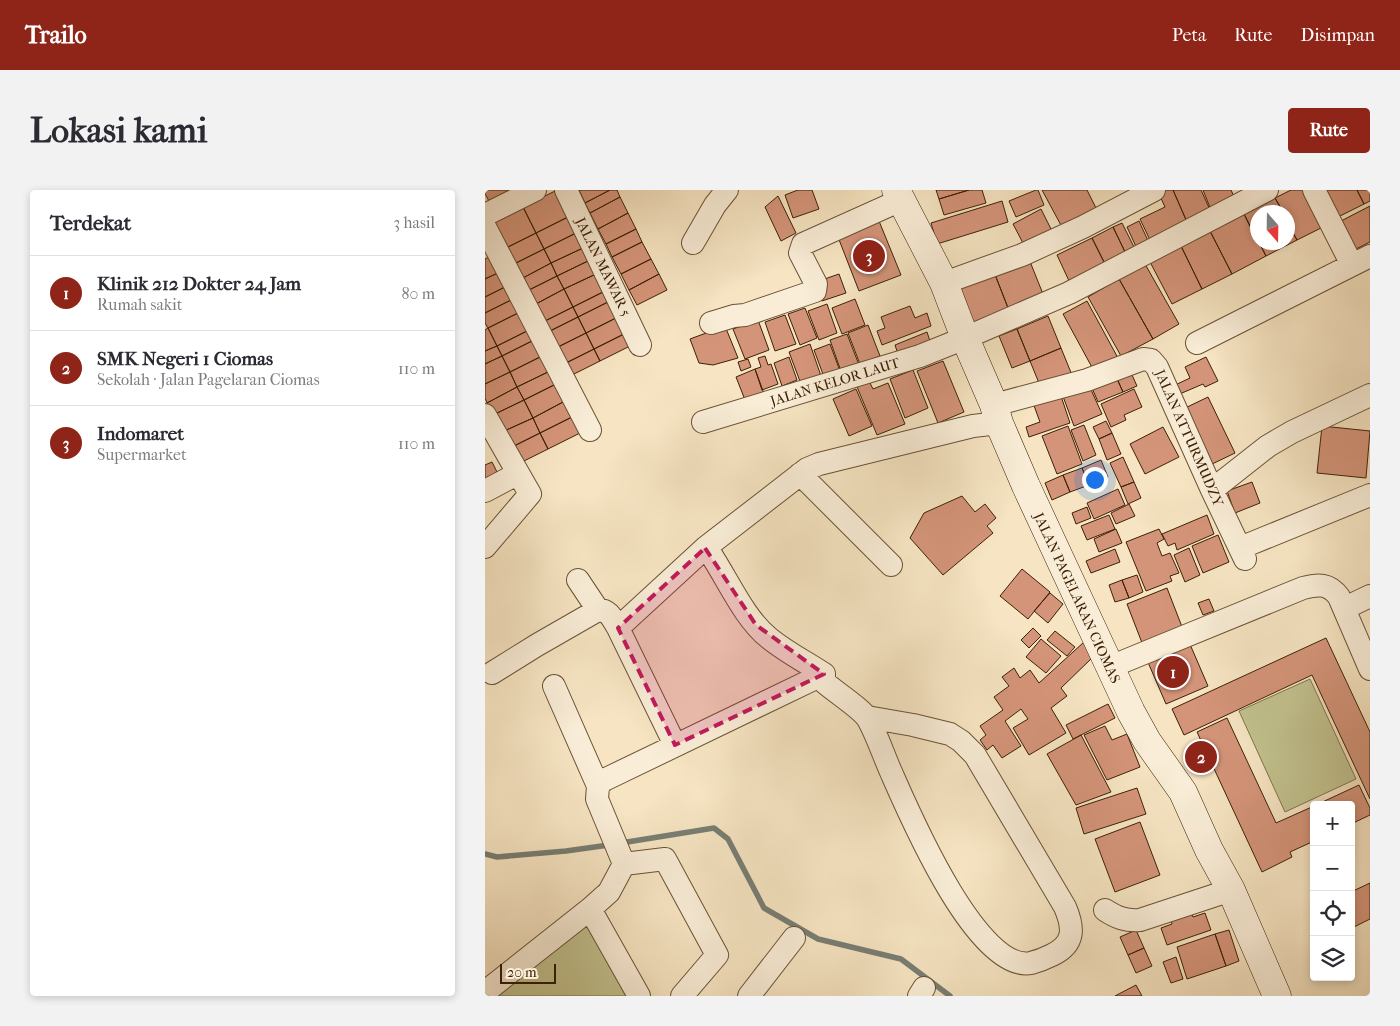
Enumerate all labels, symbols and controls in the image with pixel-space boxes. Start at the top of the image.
text: Trailo [25,21,87,49]
text: Peta [1172,25,1206,46]
text: Rute [1234,25,1272,46]
text: Disimpan [1300,25,1375,46]
button: Rute [1288,108,1370,153]
text: Lokasi kami [30,110,207,151]
north arrow [1250,205,1295,250]
text: Terdekat [50,211,131,235]
text: 3 hasil [394,213,435,232]
street label: JALAN MAWAR 5 [571,214,634,319]
pin: 3 [853,237,885,275]
text: Klinik 212 Dokter 24 Jam [97,273,301,295]
text: 1 [63,284,69,303]
text: 80 m [401,284,435,303]
text: Rumah sakit [97,295,182,314]
text: SMK Negeri 1 Ciomas [97,348,273,370]
street label: JALAN KELOR LAUT [767,354,902,410]
text: 2 [62,359,70,378]
text: 110 m [398,359,435,378]
street label: JALAN ATTURMUDZY [1151,366,1227,509]
text: Sekolah · Jalan Pagelaran Ciomas [97,370,320,389]
text: Indomaret [97,423,184,445]
text: 3 [63,434,69,453]
text: 110 m [398,434,435,453]
text: Supermarket [97,445,187,464]
your location [1082,467,1108,493]
street label: JALAN PAGELARAN CIOMAS [1030,509,1124,686]
pin: 1 [1157,653,1189,691]
pin: 2 [1185,738,1217,776]
map controls [1310,801,1355,981]
button: + [1310,801,1355,846]
button: − [1310,846,1355,891]
button: locate [1310,891,1355,936]
button: layers [1310,936,1355,981]
scale bar [500,961,556,984]
text: 20 m [507,964,537,981]

